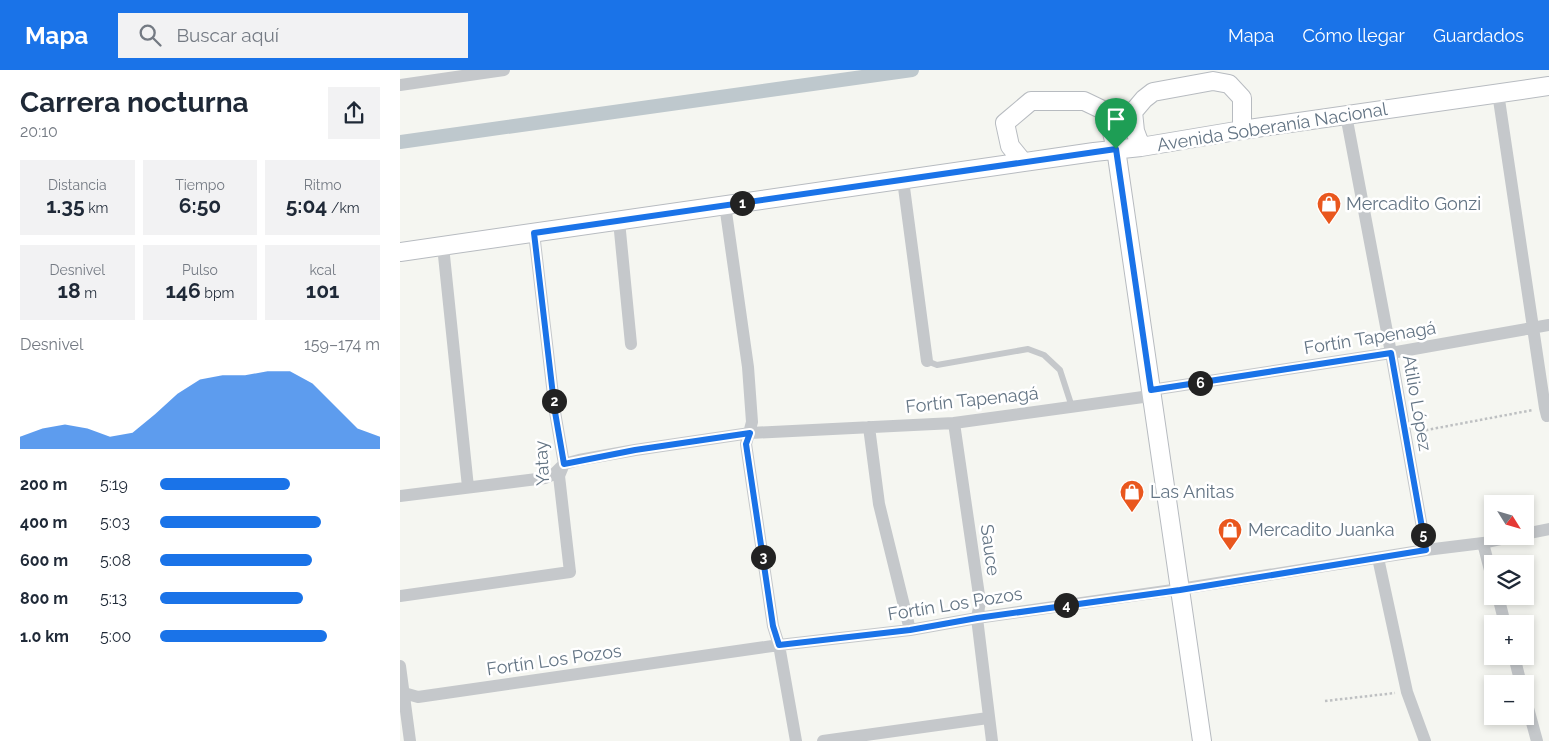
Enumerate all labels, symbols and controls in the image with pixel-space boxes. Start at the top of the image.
search box [118,13,468,58]
text: Mapa [25,21,88,50]
icon: search [136,21,164,49]
text: Buscar aquí [176,24,279,46]
text: Mapa [1228,25,1274,46]
text: Cómo llegar [1302,25,1405,46]
text: Guardados [1433,25,1524,46]
text: Carrera nocturna [20,86,249,119]
button: share [328,87,380,139]
pin [1095,98,1137,149]
street label: Avenida Soberanía Nacional [1155,98,1389,155]
icon: arrive [1102,105,1130,133]
text: 20:10 [20,122,58,141]
text: Distancia [48,177,107,193]
text: Tiempo [175,177,225,193]
text: Ritmo [304,177,342,193]
pin: 1 [730,190,754,216]
shop icon: Mercadito Gonzi [1316,191,1342,225]
text: 1.35 [46,193,85,218]
text: 6:50 [179,193,221,218]
text: 5:04 [286,193,327,218]
place label: Mercadito Gonzi [1346,193,1481,214]
text: 1 [739,195,746,211]
text: km [85,200,108,216]
text: /km [327,200,360,216]
text: Desnivel [50,262,105,278]
text: Pulso [182,262,218,278]
text: kcal [310,262,336,278]
text: 18 [58,278,81,303]
text: 146 [166,278,201,303]
text: 101 [306,278,339,303]
text: m [81,285,97,301]
text: bpm [201,285,234,301]
street label: Fortín Tapenagá [1302,317,1437,358]
text: Desnivel [20,335,83,354]
text: 159–174 m [304,335,380,354]
street label: Atilio López [1399,353,1436,453]
pin: 6 [1188,370,1212,396]
text: 6 [1196,375,1205,391]
street label: Fortín Tapenagá [905,382,1039,417]
pin: 2 [542,388,566,414]
text: 2 [551,393,558,409]
street label: Yatay [530,440,553,486]
text: 200 m [20,475,67,494]
text: 5:19 [100,475,128,494]
shop icon: Las Anitas [1119,479,1145,513]
place label: Las Anitas [1150,481,1234,502]
north arrow [1484,495,1534,545]
map controls [1484,495,1534,725]
text: 400 m [20,513,68,532]
text: 5:03 [100,513,130,532]
shop icon: Mercadito Juanka [1217,517,1243,551]
place label: Mercadito Juanka [1248,519,1395,540]
pin: 5 [1410,522,1436,548]
street label: Sauce [976,523,1005,577]
text: 5 [1420,527,1427,543]
pin: 3 [750,544,776,570]
text: 3 [760,549,767,565]
text: 600 m [20,551,68,570]
text: 5:08 [100,551,131,570]
button: layers [1484,555,1534,605]
street label: Fortín Los Pozos [886,582,1024,625]
text: 800 m [20,589,68,608]
text: 5:13 [100,589,127,608]
pin: 4 [1054,592,1078,618]
text: 4 [1063,597,1071,613]
button: + [1484,615,1534,665]
text: 1.0 km [20,627,69,646]
text: 5:00 [100,627,131,646]
street label: Fortín Los Pozos [485,640,623,679]
button: − [1484,675,1534,725]

